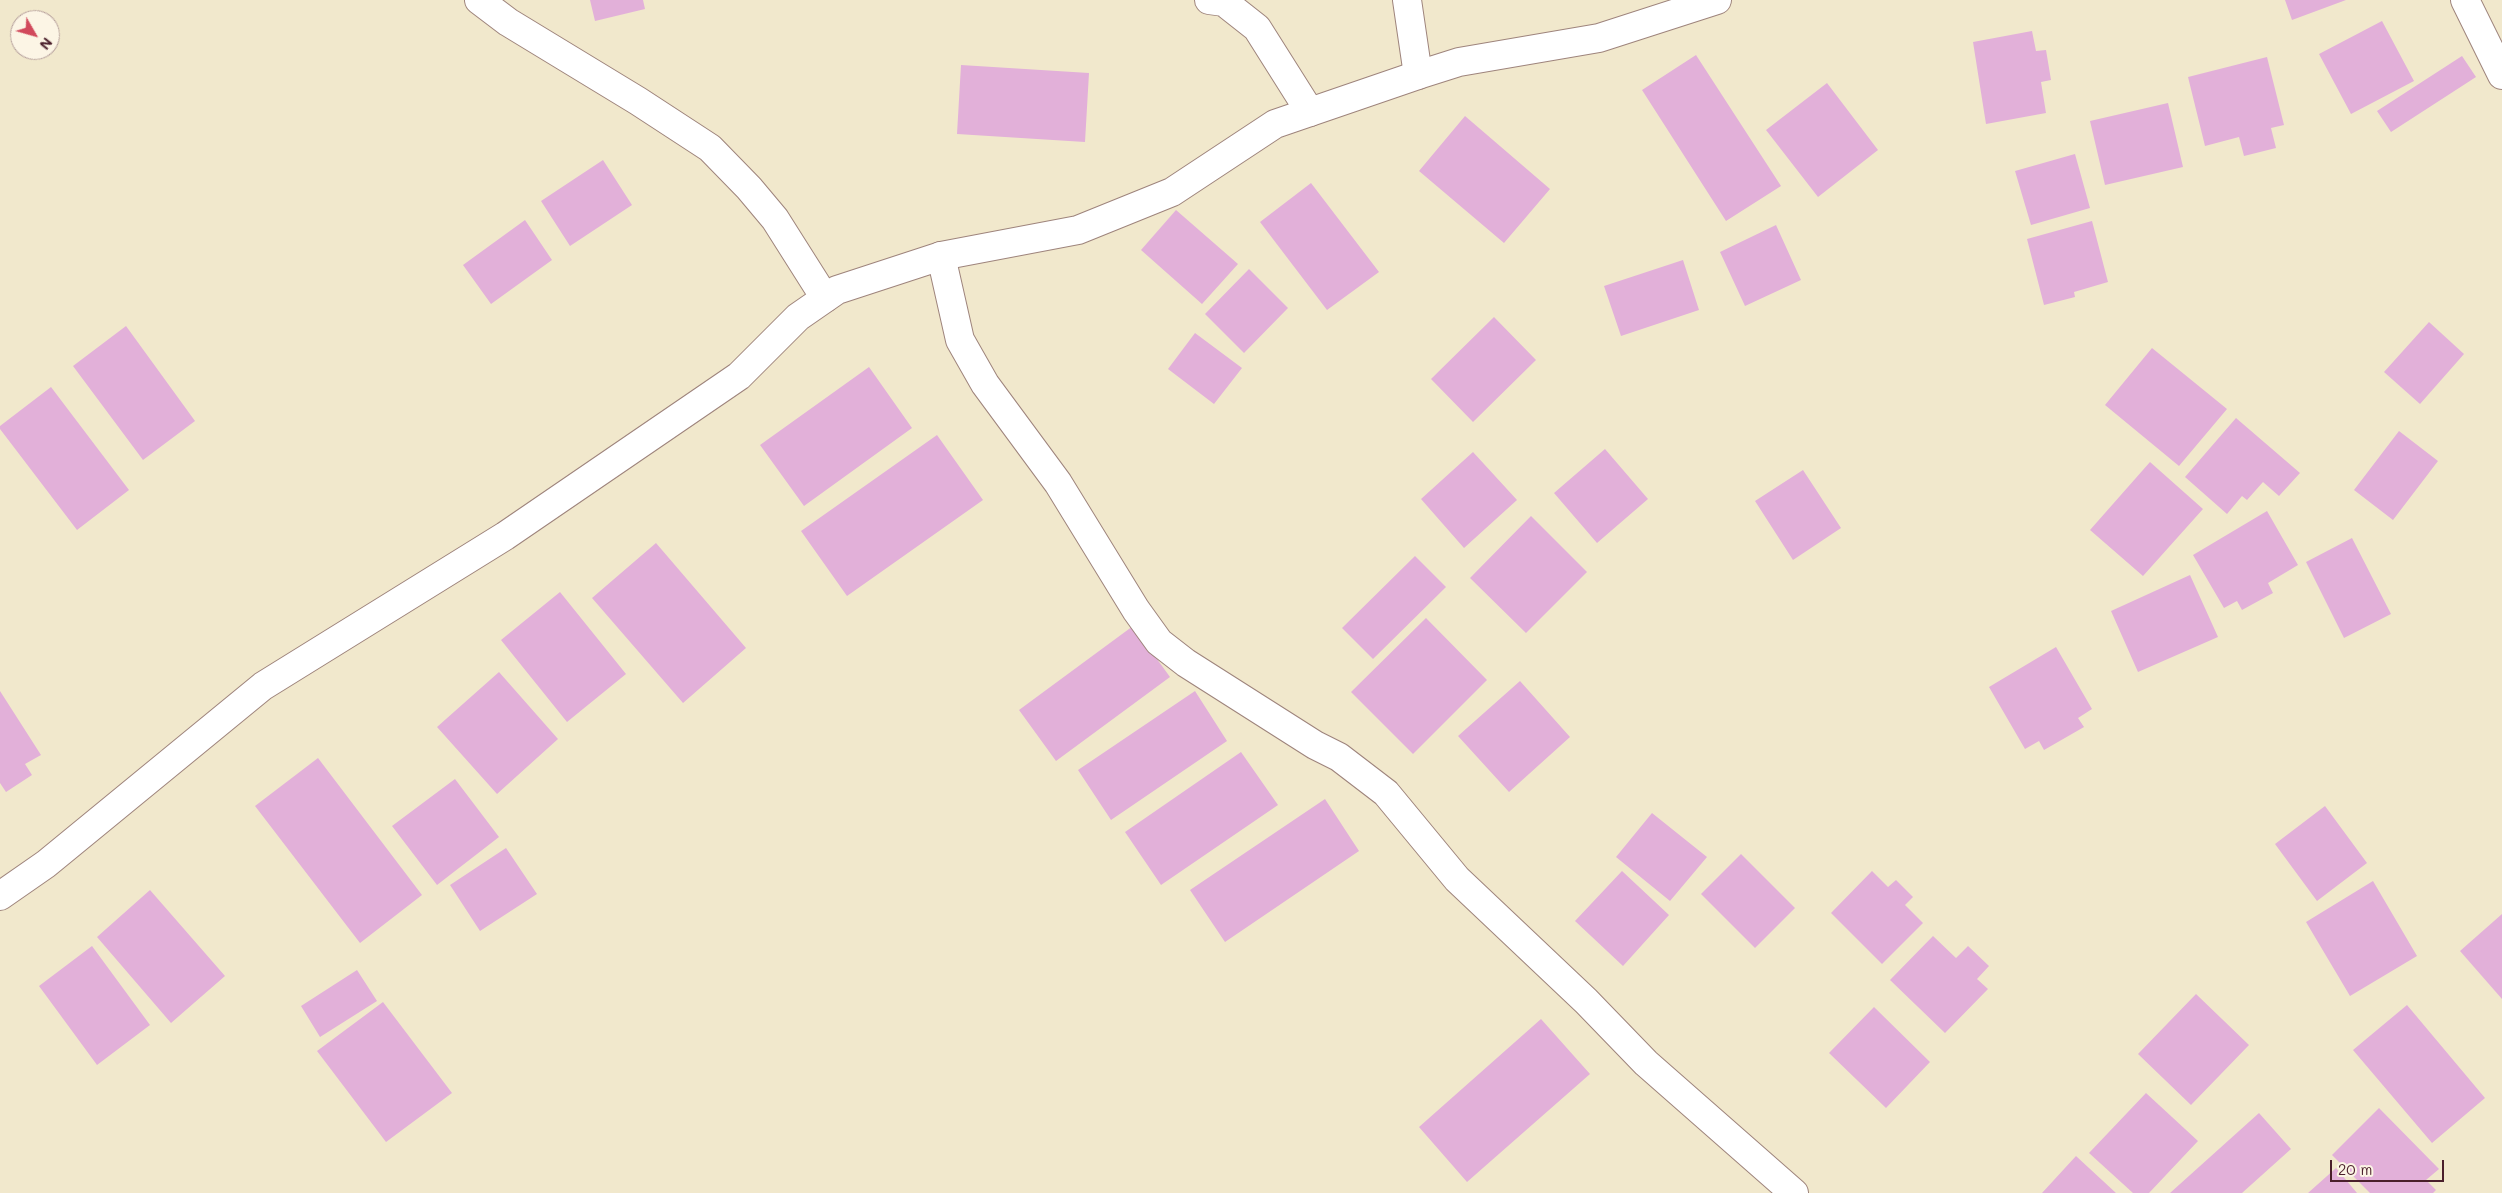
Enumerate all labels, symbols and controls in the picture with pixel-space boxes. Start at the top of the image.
north arrow [10,10,60,60]
text: N [36,34,57,54]
scale bar [2332,1150,2446,1182]
text: 20 m [2338,1159,2372,1179]

